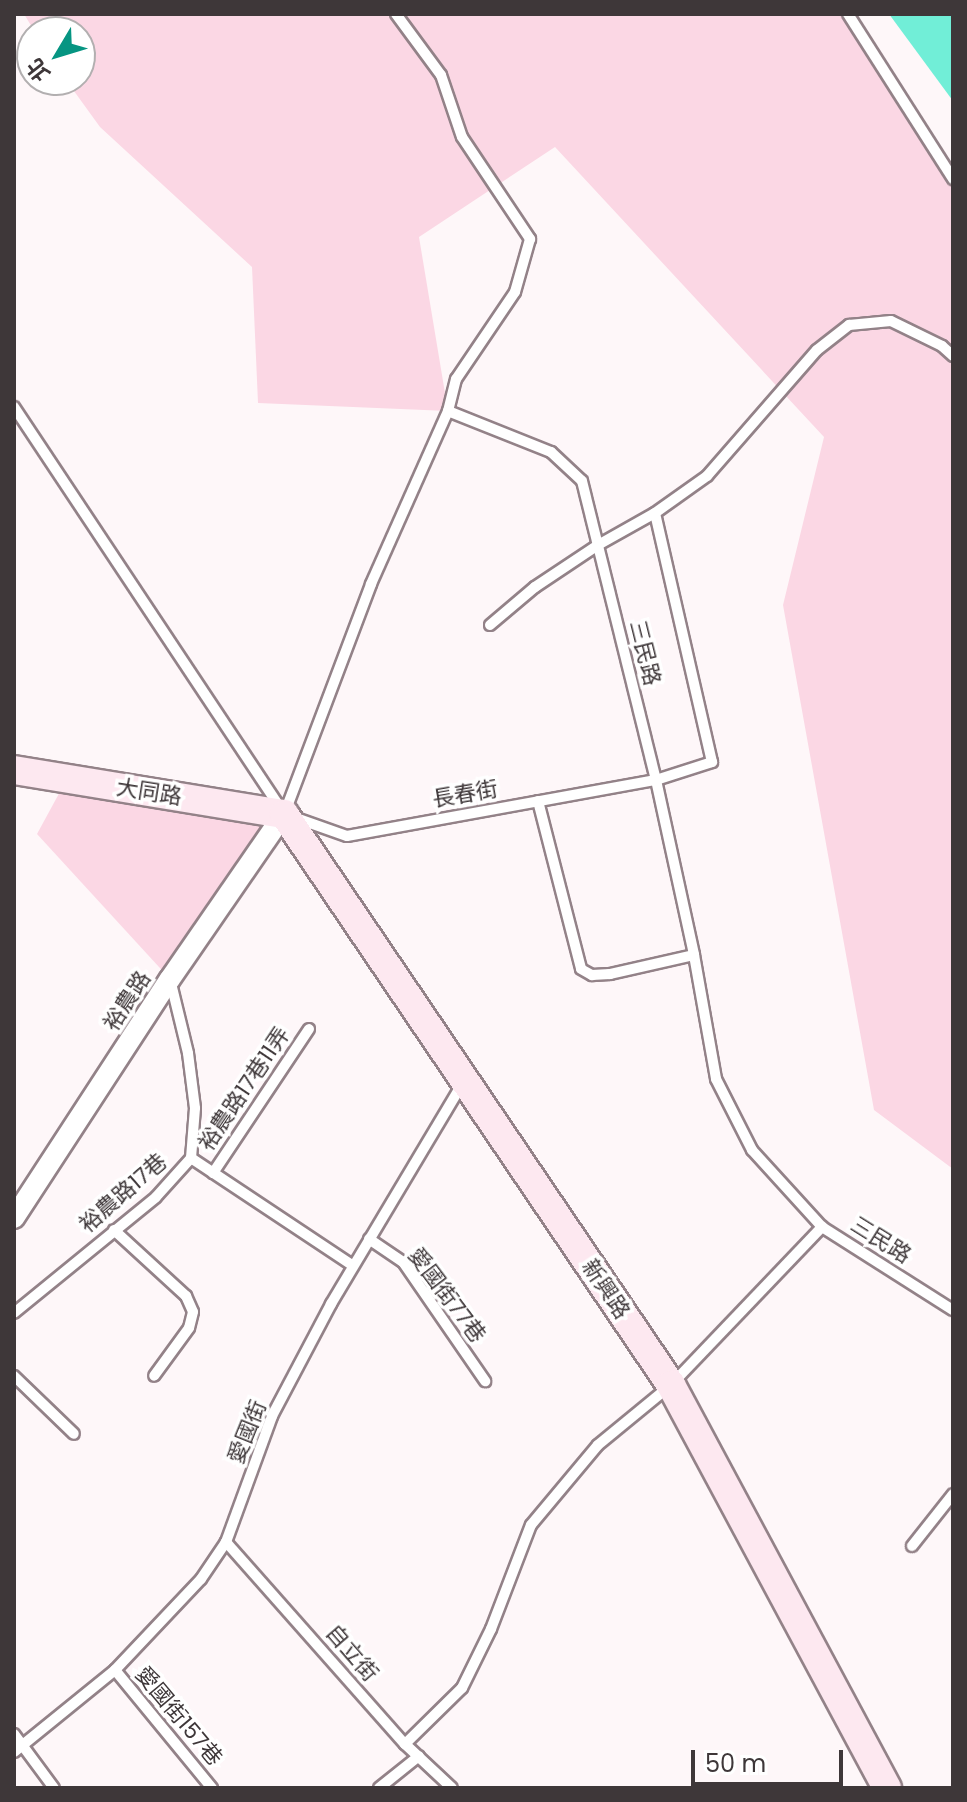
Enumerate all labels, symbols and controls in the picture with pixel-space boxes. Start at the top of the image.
north arrow [16,16,96,96]
text: 北 [19,52,57,88]
street label: 三民路 [624,618,666,688]
street label: 大同路 [114,774,184,810]
street label: 長春街 [430,775,500,813]
street label: 裕農路 [98,966,156,1036]
street label: 裕農路17巷11弄 [193,1022,295,1156]
street label: 裕農路17巷 [74,1148,172,1238]
street label: 三民路 [846,1211,916,1269]
street label: 愛國街77巷 [403,1242,491,1348]
street label: 新興路 [577,1254,635,1324]
street label: 愛國街 [222,1396,272,1468]
street label: 自立街 [320,1619,384,1687]
street label: 愛國街157巷 [130,1661,228,1771]
scale bar [695,1734,847,1784]
text: 50 m [705,1747,766,1780]

